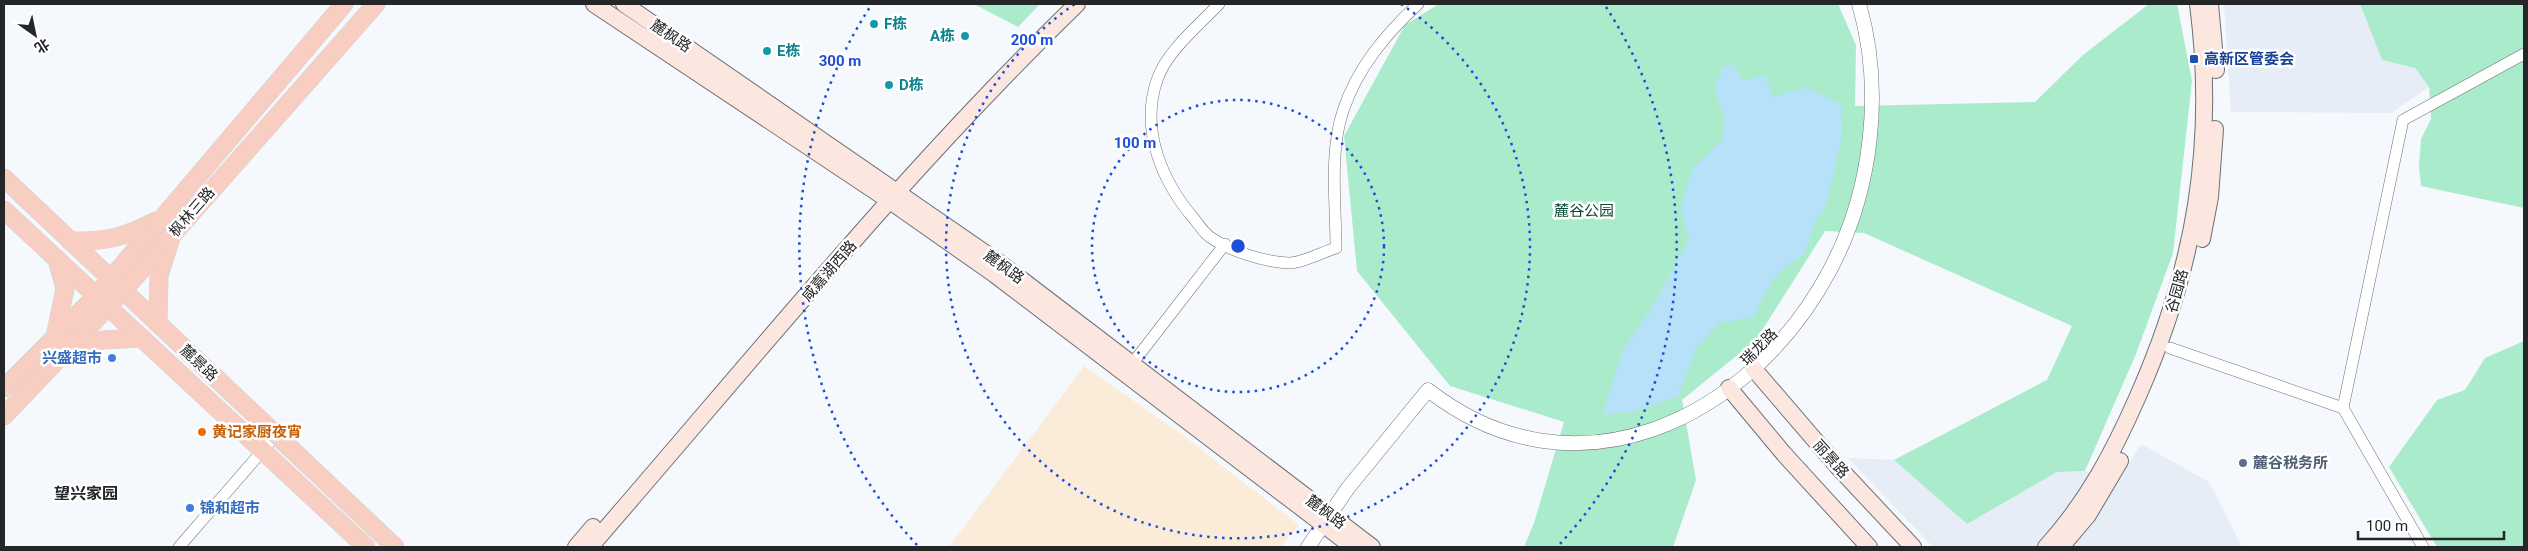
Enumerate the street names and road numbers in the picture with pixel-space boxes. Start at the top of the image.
street label: 麓枫路 [647,16,695,56]
street label: 枫林三路 [166,183,218,241]
street label: 咸嘉湖西路 [798,237,860,305]
street label: 麓枫路 [981,246,1027,288]
street label: 谷园路 [2162,267,2192,315]
street label: 瑞龙路 [1737,325,1781,369]
street label: 麓景路 [176,341,222,385]
street label: 丽景路 [1809,436,1853,482]
street label: 麓枫路 [1303,491,1349,533]

